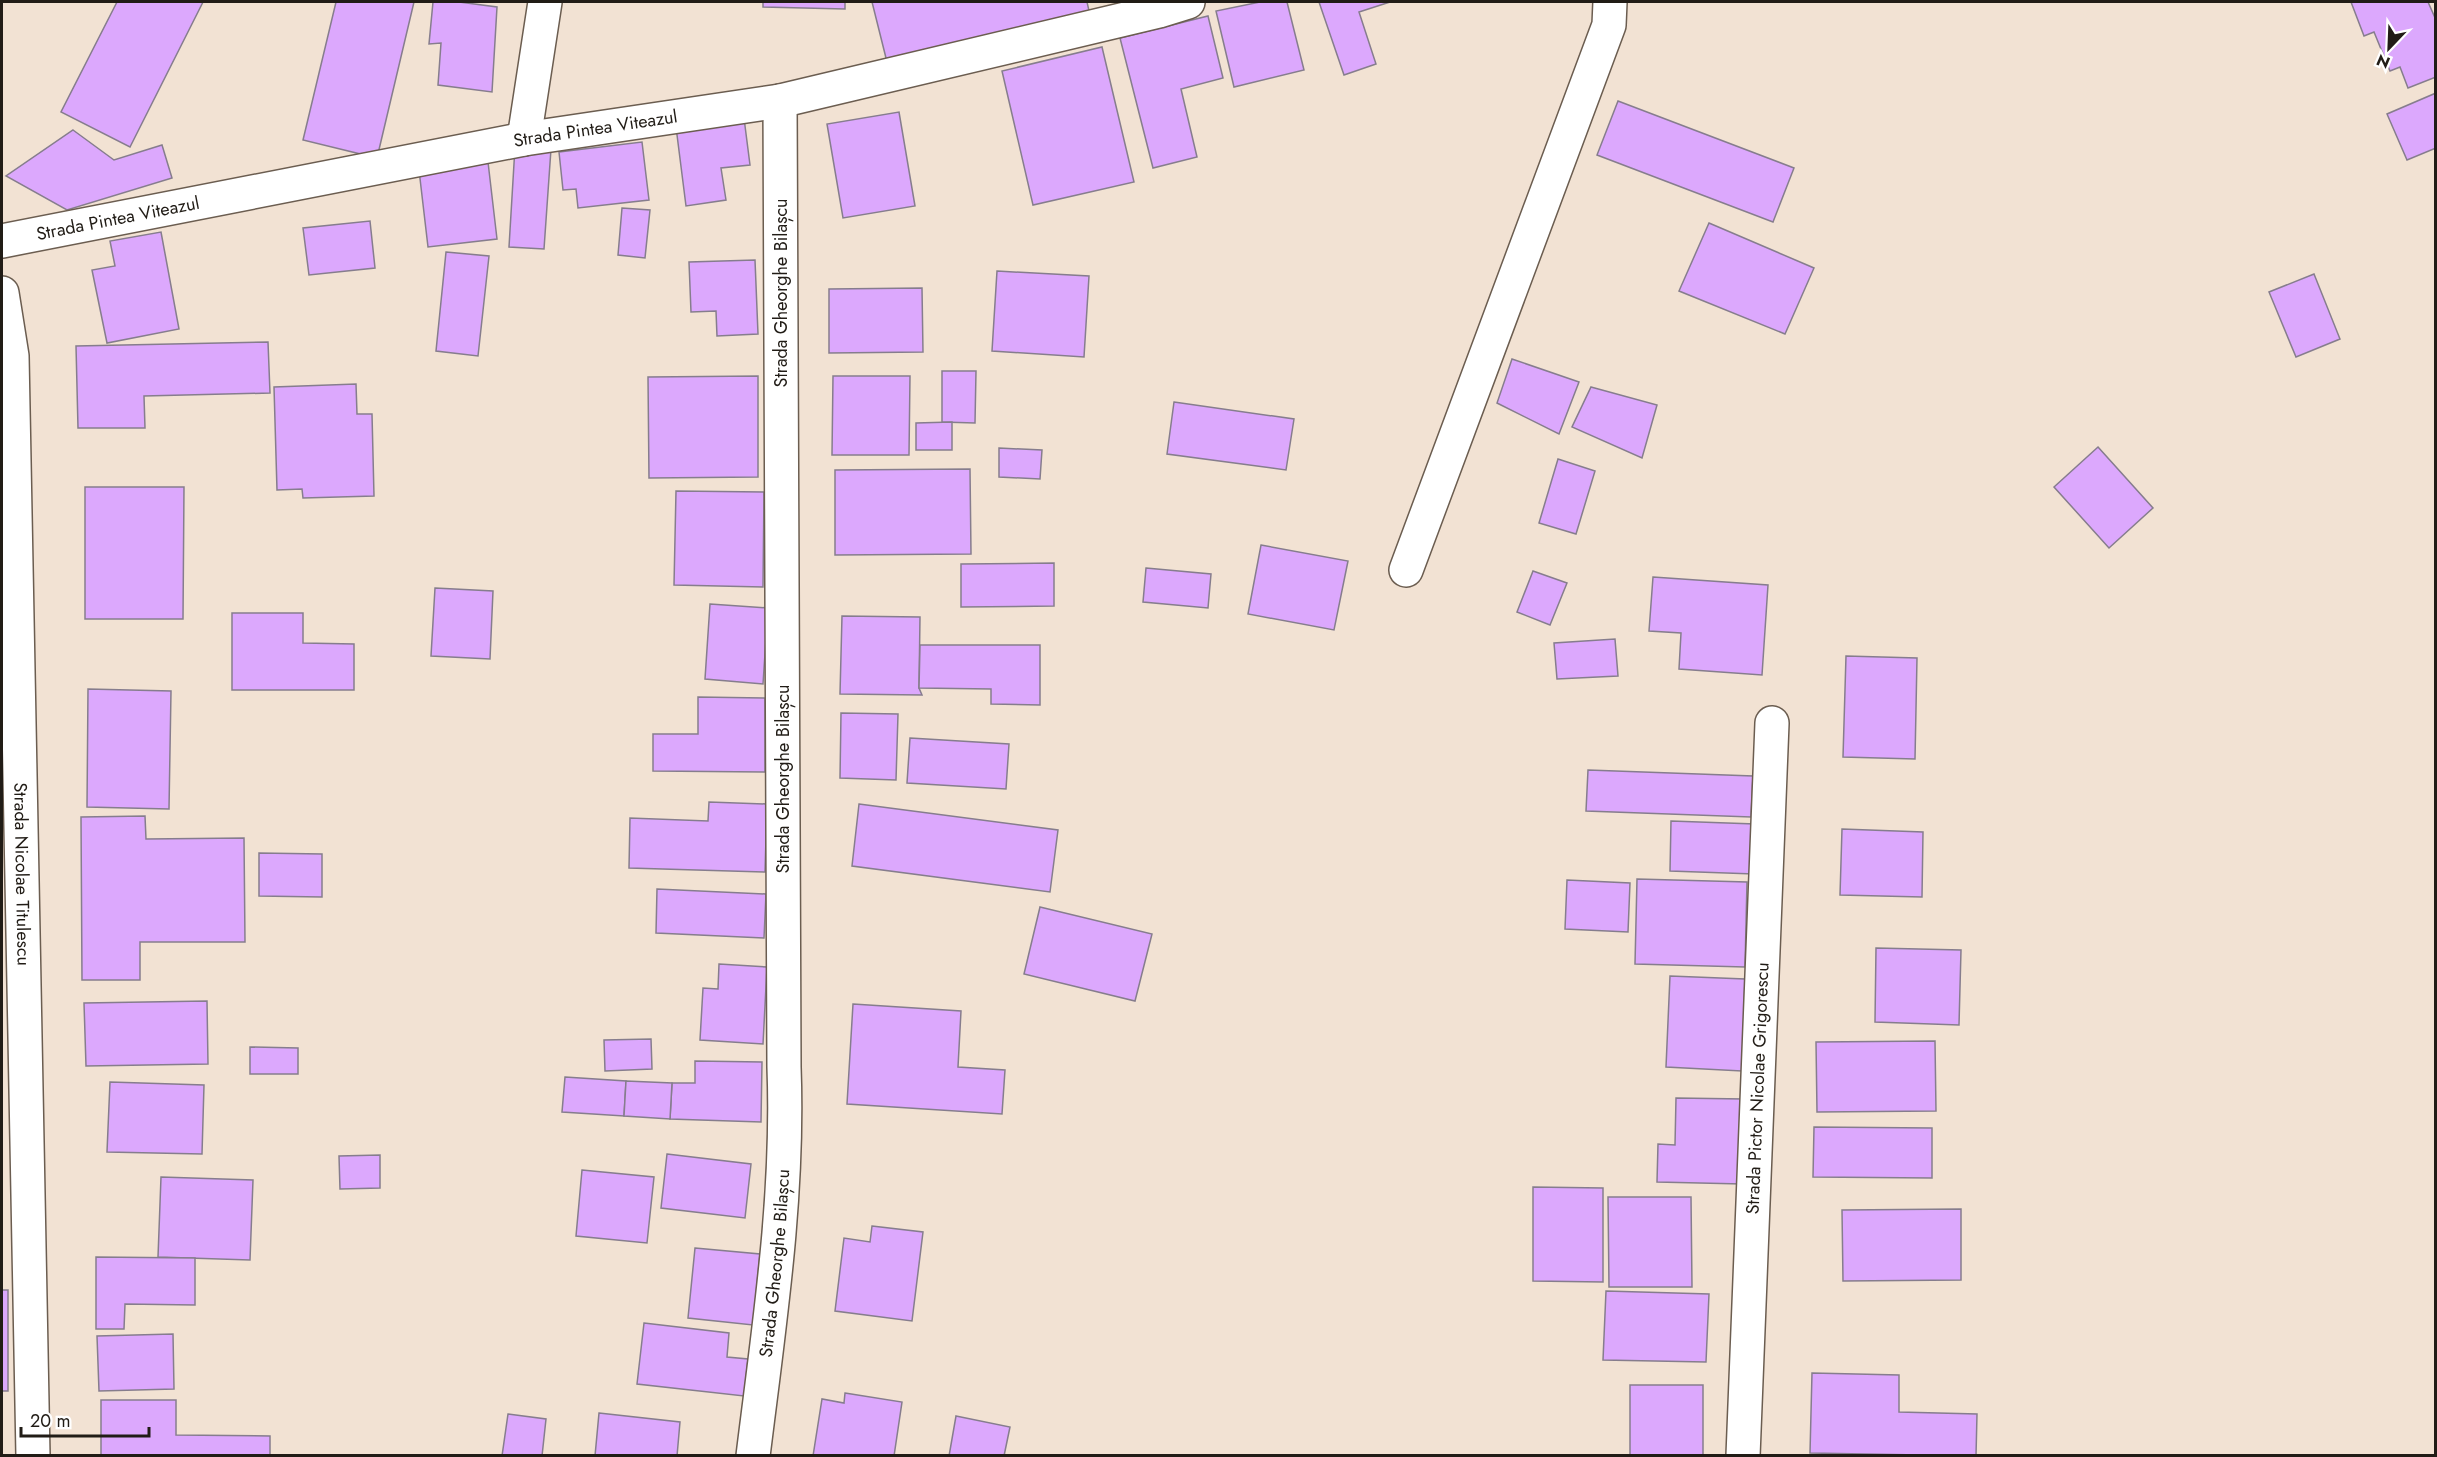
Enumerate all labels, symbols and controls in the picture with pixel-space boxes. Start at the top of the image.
north arrow [2359,18,2419,78]
text: N [2373,48,2394,74]
street label: Strada Pintea Viteazul [511,103,679,154]
street label: Strada Pintea Viteazul [34,190,202,247]
street label: Strada Gheorghe Bilașcu [768,199,794,387]
street label: Strada Gheorghe Bilașcu [770,685,796,873]
street label: Strada Nicolae Titulescu [7,782,37,966]
street label: Strada Pictor Nicolae Grigorescu [1740,962,1776,1215]
street label: Strada Gheorghe Bilașcu [753,1168,796,1359]
scale bar [21,1400,148,1438]
text: 20 m [30,1408,70,1434]

